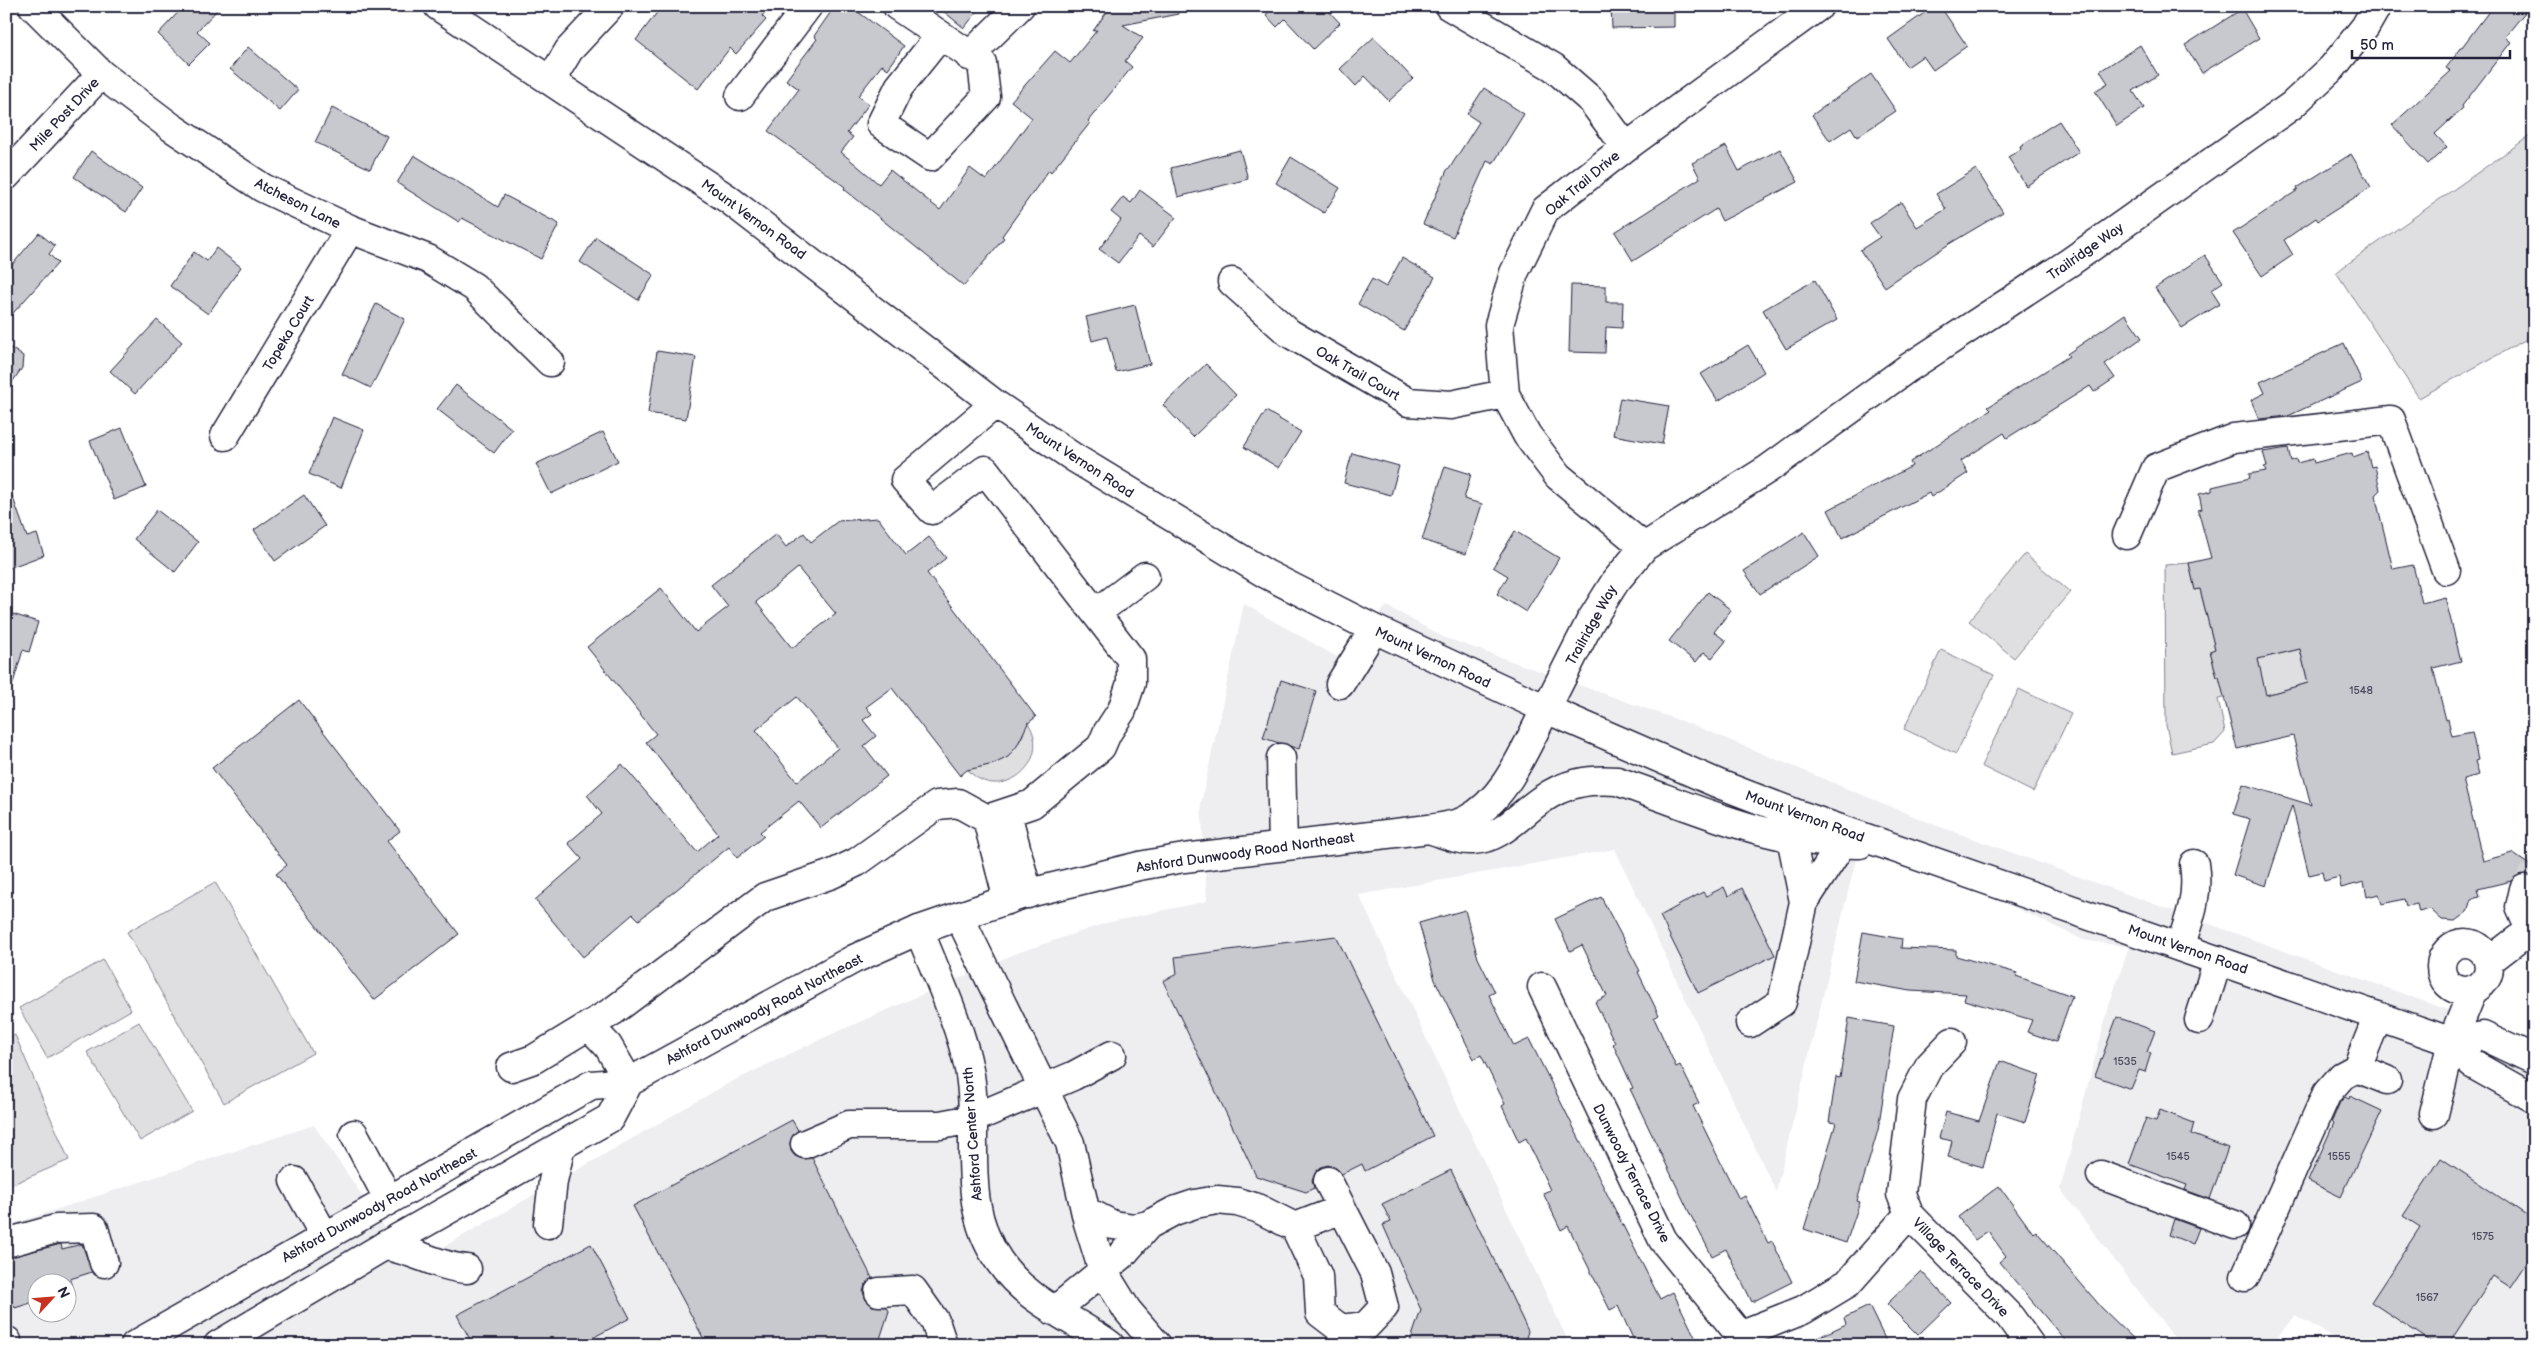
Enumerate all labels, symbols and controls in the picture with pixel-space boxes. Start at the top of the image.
scale bar [2352,28,2510,60]
text: 50 m [2360,36,2394,55]
street label: Mile Post Drive [26,74,103,155]
street label: Oak Trail Drive [1542,147,1623,220]
street label: Atcheson Lane [252,174,344,232]
street label: Mount Vernon Road [698,176,809,263]
street label: Trailridge Way [2044,219,2127,284]
street label: Topeka Court [259,292,318,374]
street label: Oak Trail Court [1313,343,1403,405]
street label: Mount Vernon Road [1022,419,1137,502]
street label: Trailridge Way [1562,582,1621,668]
street label: Mount Vernon Road [1372,623,1493,692]
house number: 1548 [2349,684,2373,697]
street label: Mount Vernon Road [1743,787,1867,846]
street label: Ashford Dunwoody Road Northeast [1135,829,1356,876]
street label: Mount Vernon Road [2126,921,2250,978]
street label: Ashford Dunwoody Road Northeast [663,950,866,1069]
house number: 1535 [2113,1055,2137,1068]
street label: Ashford Center North [959,1066,986,1201]
street label: Dunwoody Terrace Drive [1589,1101,1674,1245]
street label: Ashford Dunwoody Road Northeast [279,1144,480,1266]
house number: 1545 [2166,1150,2190,1163]
house number: 1555 [2327,1150,2351,1163]
street label: Village Terrace Drive [1909,1214,2012,1320]
house number: 1575 [2472,1230,2494,1243]
north arrow [28,1274,78,1324]
text: N [53,1284,73,1301]
house number: 1567 [2416,1291,2439,1304]

